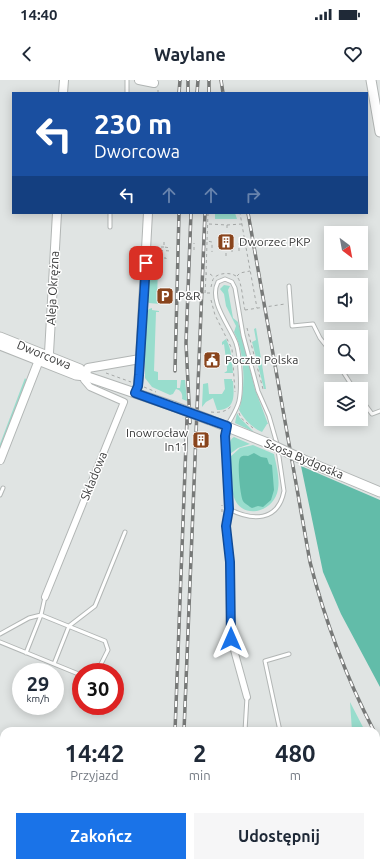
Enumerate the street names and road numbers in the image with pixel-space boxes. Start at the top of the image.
street label: Aleja Okrężna [44,250,61,326]
street label: Dworcowa [15,338,73,371]
street label: Szosa Bydgoska [263,436,346,481]
street label: Składowa [78,450,109,502]

